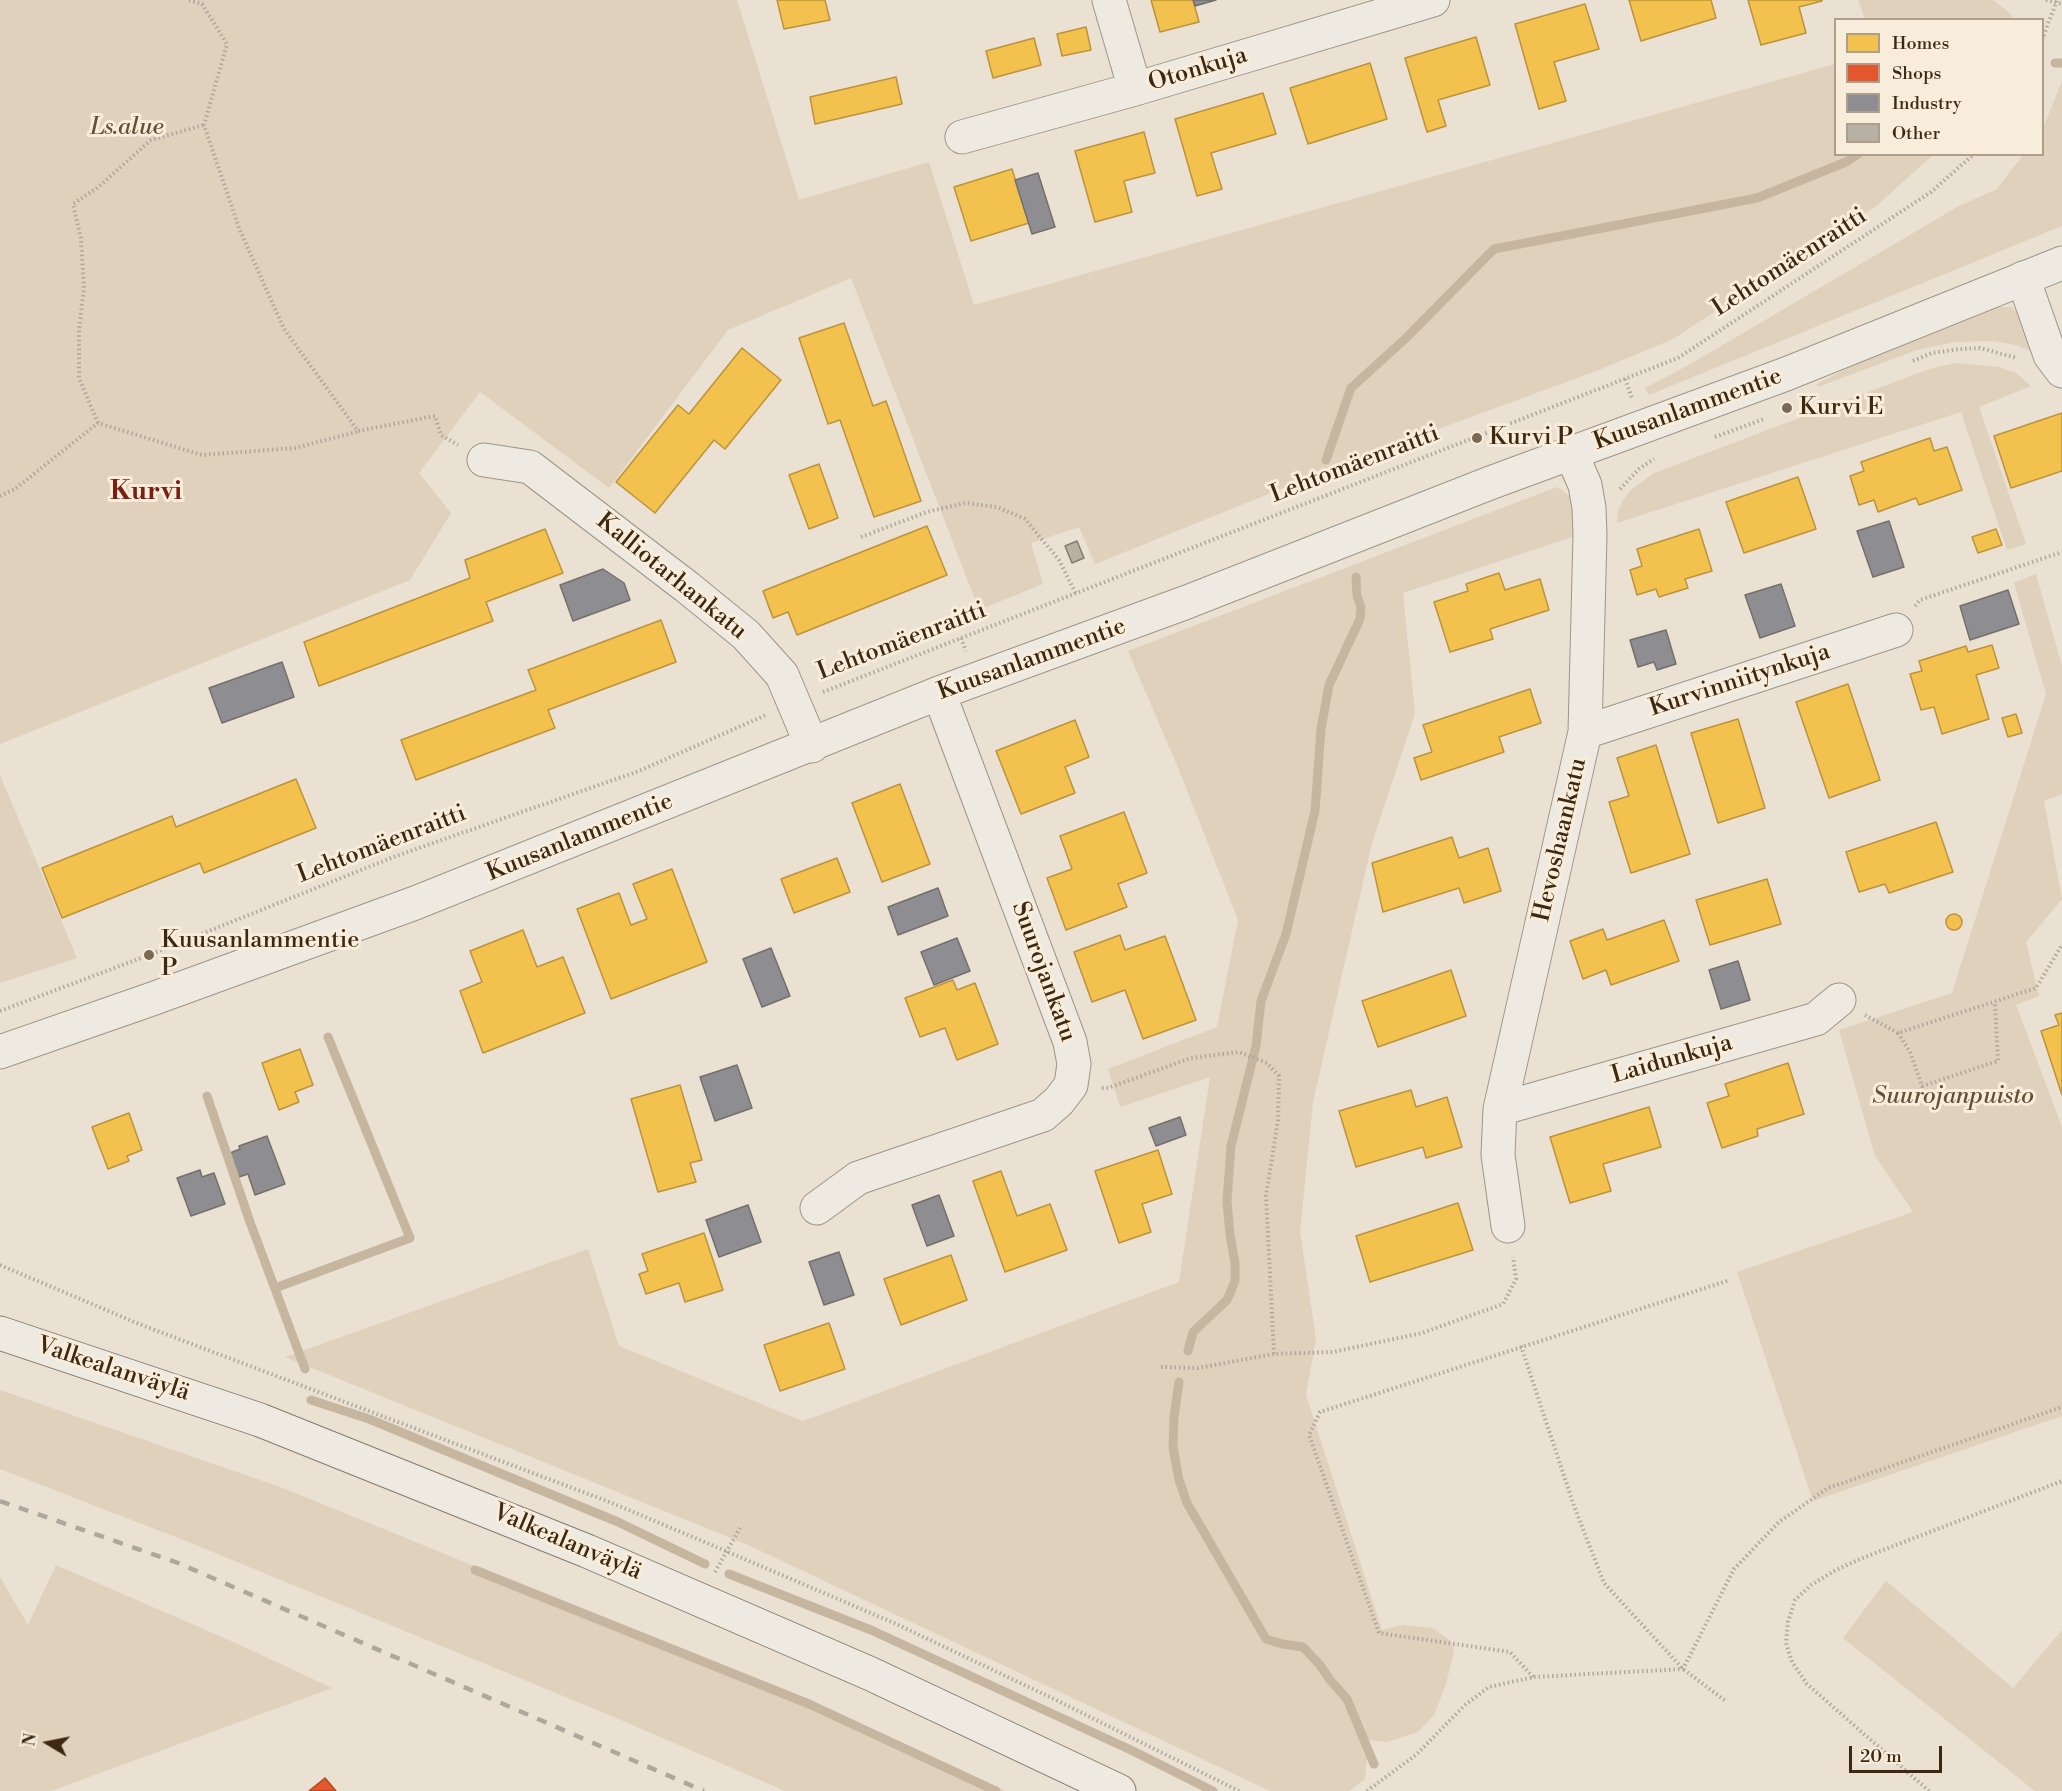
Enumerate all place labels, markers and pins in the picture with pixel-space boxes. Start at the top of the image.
place label: Kurvi E [1799,394,1883,422]
marker: Kurvi E [1780,401,1794,415]
place label: Kurvi P [1489,424,1573,452]
marker: Kurvi P [1470,431,1484,445]
place label: Kuusanlammentie P [161,927,359,983]
marker: Kuusanlammentie P [142,948,156,962]

